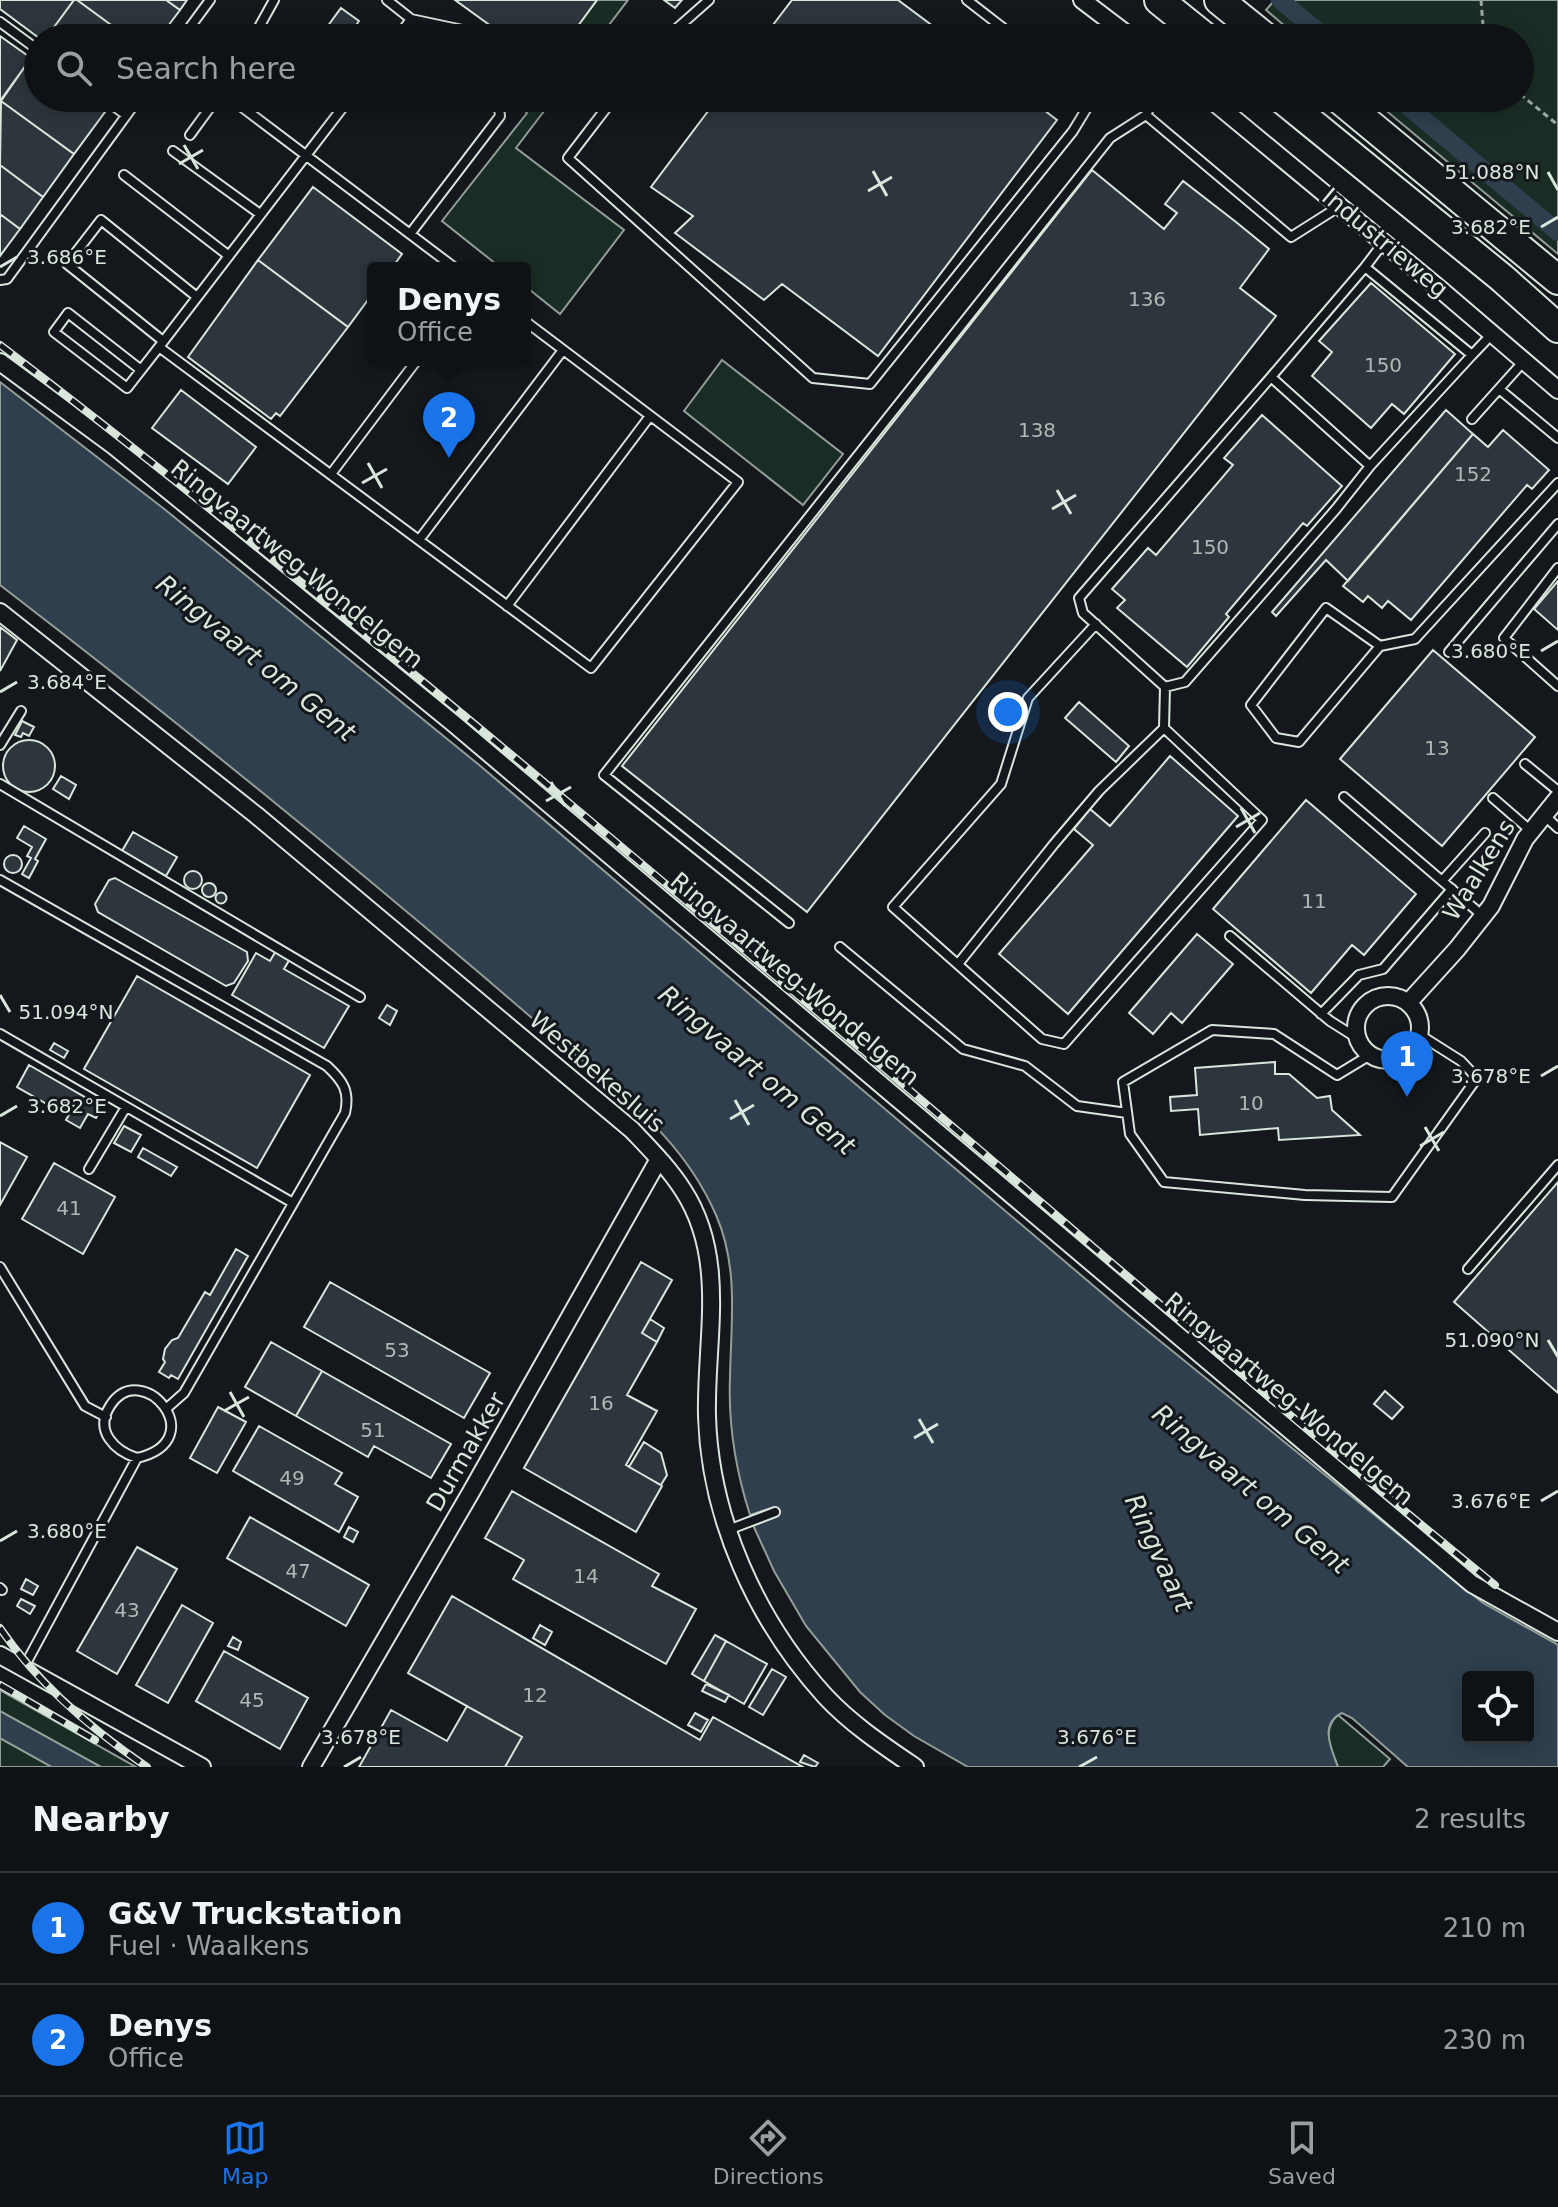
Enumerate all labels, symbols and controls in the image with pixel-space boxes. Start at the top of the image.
search box [24,24,1534,112]
icon: search [52,46,96,90]
text: Search here [116,51,296,86]
text: 51.088°N [1445,160,1539,184]
street label: Industrieweg [1316,182,1454,304]
text: 3.682°E [1451,215,1531,239]
text: 3.686°E [27,245,107,269]
popup [367,262,531,366]
text: Denys [397,282,501,317]
house number: 136 [1128,287,1166,311]
text: Office [397,317,473,347]
house number: 150 [1364,353,1402,377]
pin: 2 [423,392,475,458]
house number: 138 [1018,418,1056,442]
street label: Ringvaartweg-Wondelgem [165,454,429,674]
house number: 152 [1454,462,1492,486]
house number: 150 [1191,535,1229,559]
water label: Ringvaart om Gent [151,569,362,748]
text: 3.680°E [1451,639,1531,663]
text: 3.684°E [27,670,107,694]
your location [988,692,1028,732]
house number: 13 [1424,736,1450,760]
street label: Waalkens [1437,814,1521,926]
street label: Ringvaartweg-Wondelgem [665,867,925,1091]
house number: 11 [1301,889,1327,913]
water label: Ringvaart om Gent [653,979,862,1161]
text: 51.094°N [19,1000,113,1024]
street label: Westbekesluis [524,1006,670,1138]
pin: 1 [1381,1031,1433,1097]
text: 3.678°E [1451,1064,1531,1088]
house number: 10 [1238,1091,1264,1115]
text: 3.682°E [27,1094,107,1118]
house number: 41 [56,1196,82,1220]
street label: Ringvaartweg-Wondelgem [1159,1287,1419,1511]
text: 51.090°N [1445,1328,1539,1352]
house number: 53 [384,1338,410,1362]
street label: Durmakker [421,1387,511,1517]
house number: 16 [588,1391,614,1415]
water label: Ringvaart om Gent [1146,1398,1356,1580]
house number: 51 [360,1418,386,1442]
house number: 49 [279,1466,305,1490]
water label: Ringvaart [1118,1489,1200,1617]
text: 3.676°E [1451,1489,1531,1513]
text: 3.680°E [27,1519,107,1543]
house number: 47 [285,1559,311,1583]
house number: 14 [573,1564,599,1588]
house number: 43 [114,1598,140,1622]
map controls [1462,1671,1534,1743]
button: locate [1462,1671,1534,1743]
house number: 12 [522,1683,548,1707]
house number: 45 [239,1688,265,1712]
text: 3.678°E [321,1725,401,1749]
text: 3.676°E [1057,1725,1137,1749]
text: Nearby [32,1799,170,1839]
text: 2 results [1414,1804,1526,1834]
text: G&V Truckstation [108,1896,403,1931]
text: 1 [49,1913,67,1943]
text: 210 m [1443,1913,1526,1943]
text: Fuel · Waalkens [108,1931,309,1961]
text: Denys [108,2008,212,2043]
text: 2 [49,2025,67,2055]
text: 230 m [1443,2025,1526,2055]
text: Office [108,2043,184,2073]
tab: Map [222,2116,269,2189]
tab: Directions [713,2116,824,2189]
tab: Saved [1268,2116,1336,2189]

